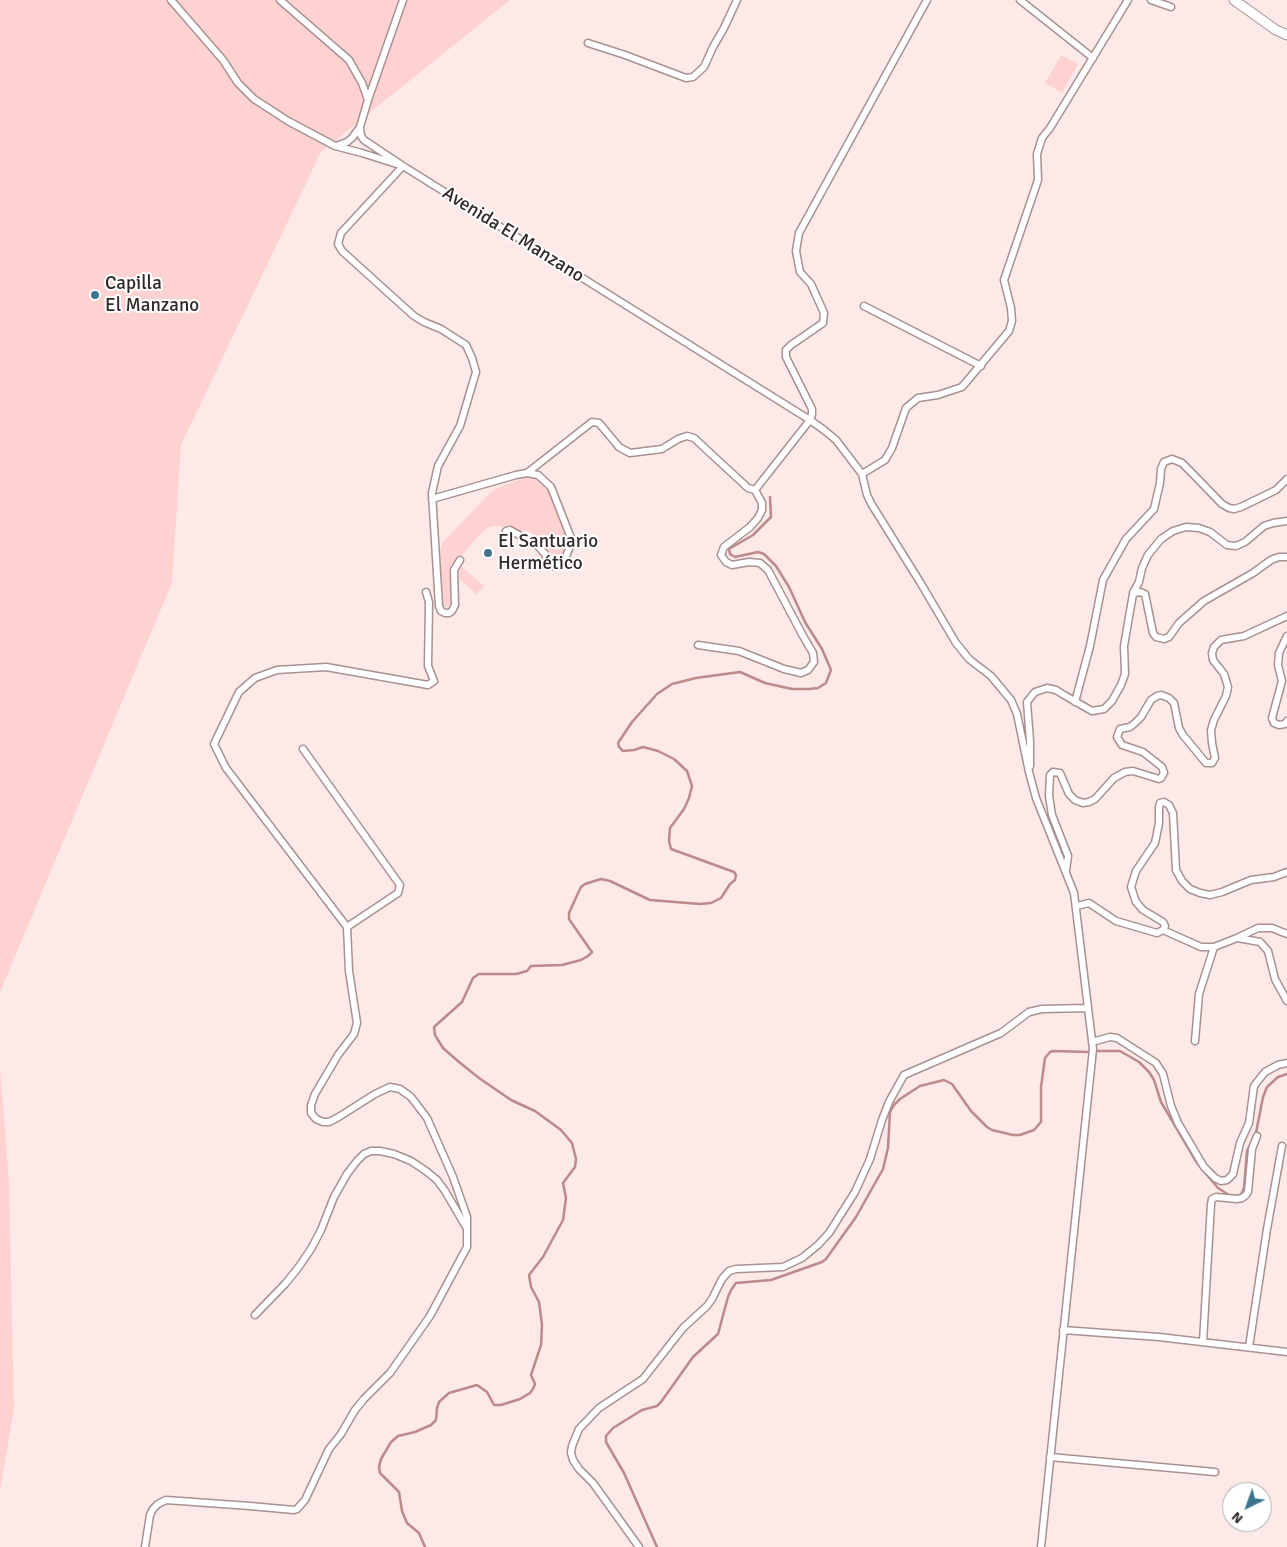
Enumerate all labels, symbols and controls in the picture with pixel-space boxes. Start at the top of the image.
street label: Avenida El Manzano [438,182,588,288]
place label: Capilla El Manzano [105,273,199,317]
marker: Capilla El Manzano [89,289,101,301]
place label: El Santuario Hermético [498,531,598,575]
marker: El Santuario Hermético [482,547,494,559]
north arrow [1222,1482,1272,1532]
text: N [1228,1508,1247,1527]

